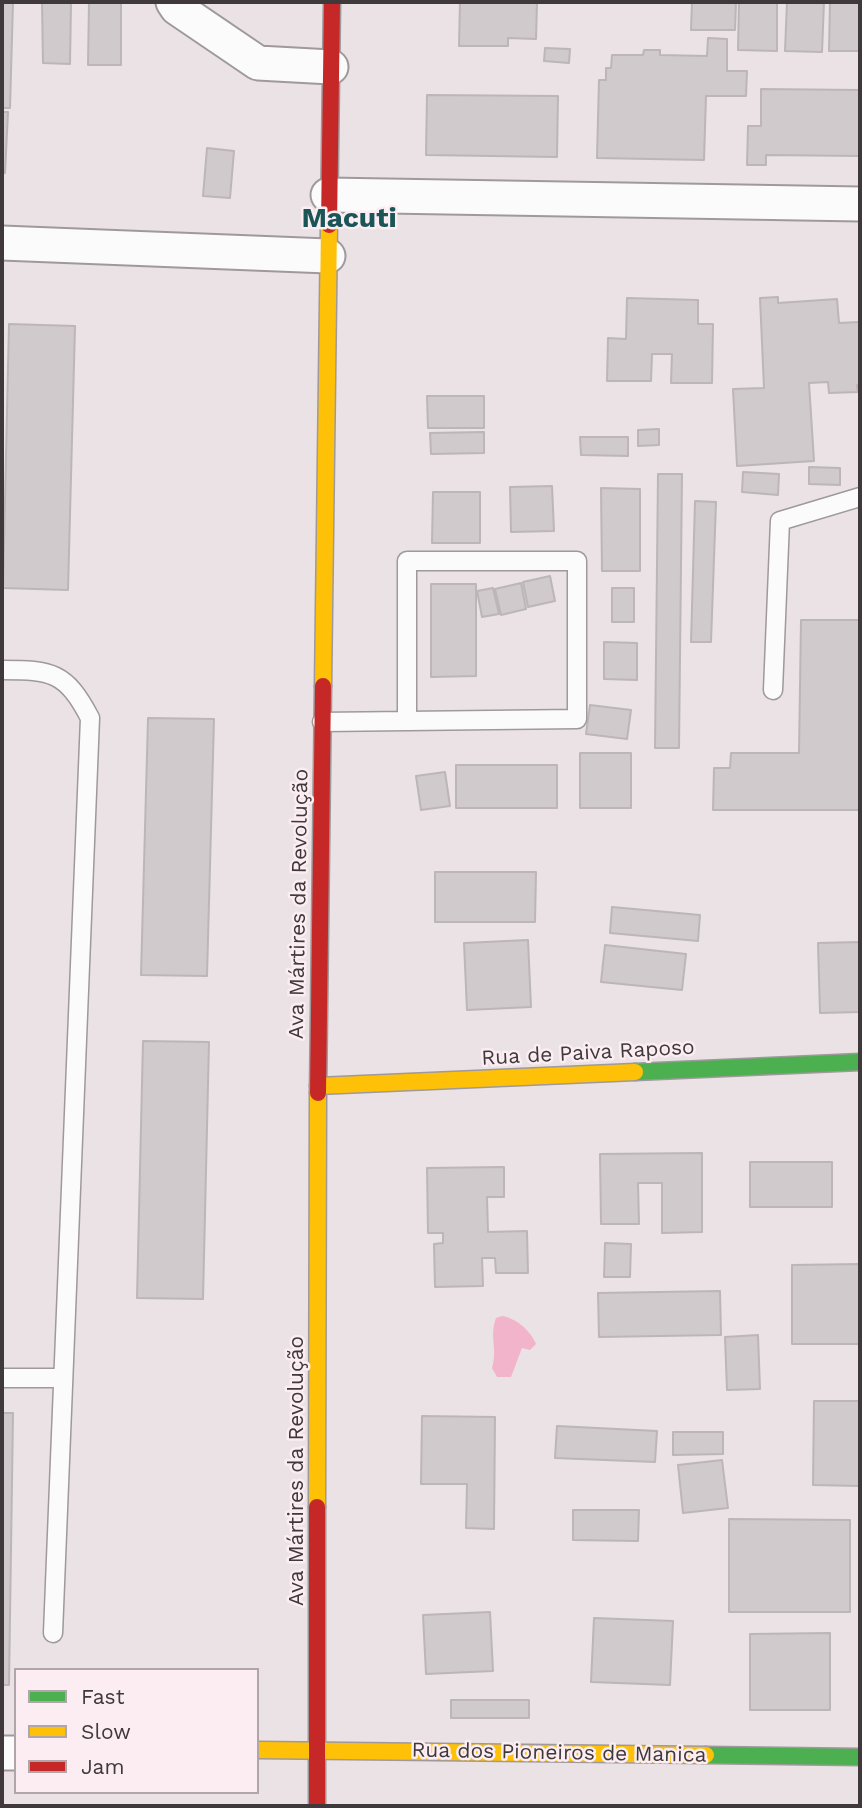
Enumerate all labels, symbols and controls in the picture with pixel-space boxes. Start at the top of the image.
district label: Macuti [301,202,397,236]
street label: Ava Mártires da Revolução [284,769,314,1039]
street label: Rua de Paiva Raposo [481,1035,695,1071]
street label: Ava Mártires da Revolução [284,1336,310,1606]
legend [14,1668,259,1794]
text: Fast [81,1684,125,1709]
text: Slow [81,1719,131,1744]
street label: Rua dos Pioneiros de Manica [411,1738,707,1768]
text: Jam [81,1754,124,1779]

